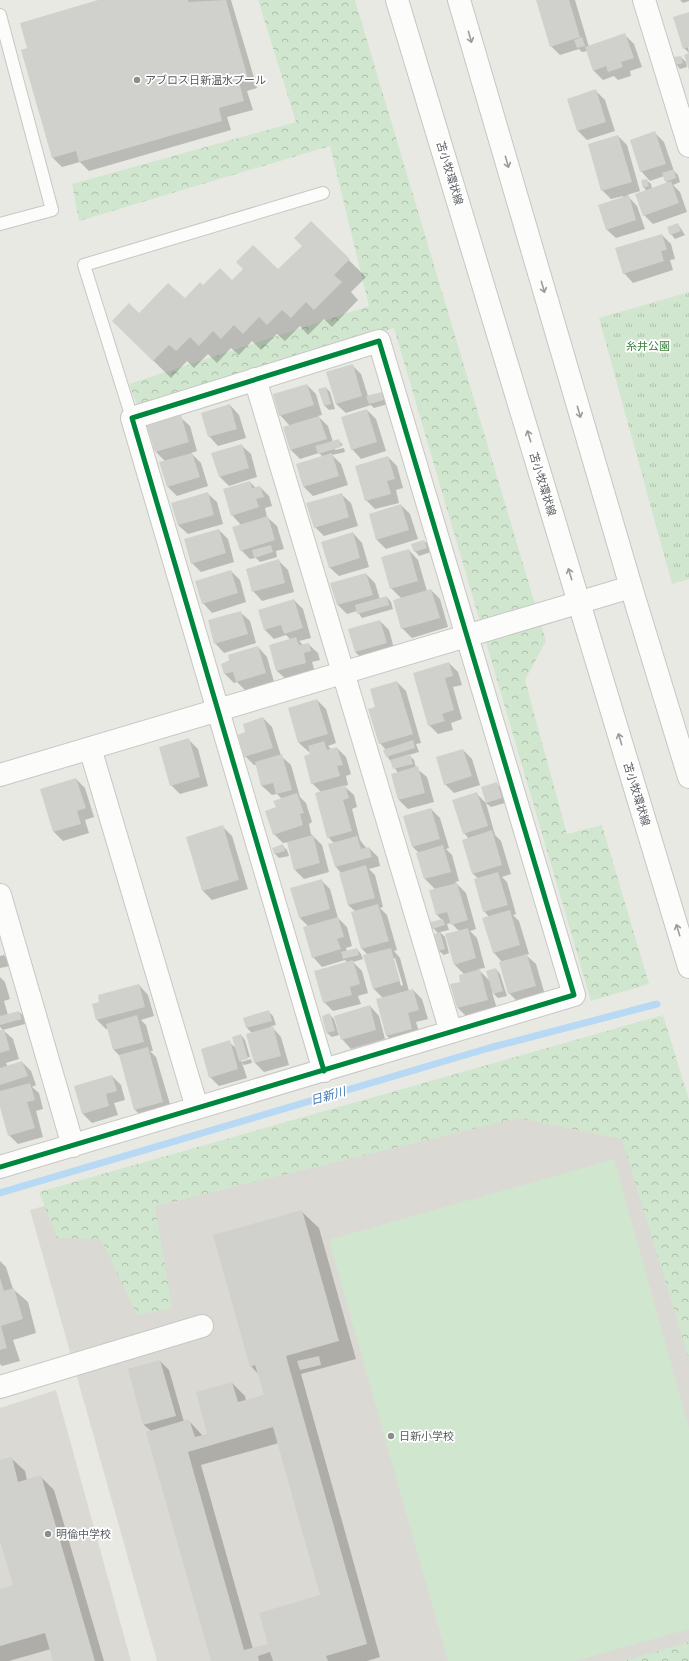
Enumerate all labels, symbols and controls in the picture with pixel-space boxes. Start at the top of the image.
one-way arrow [467,31,474,44]
place label: アブロス日新温水プール [145,74,266,87]
marker: アブロス日新温水プール [132,75,142,85]
street label: 苫小牧環状線 [434,140,465,207]
one-way arrow [504,156,511,169]
one-way arrow [540,280,547,293]
park label: 糸井公園 [626,340,670,353]
one-way arrow [576,405,583,418]
one-way arrow [525,430,532,443]
street label: 苫小牧環状線 [527,451,558,518]
one-way arrow [566,568,573,581]
one-way arrow [616,732,623,745]
street label: 苫小牧環状線 [621,761,652,828]
one-way arrow [674,924,681,937]
water label: 日新川 [309,1084,349,1108]
place label: 日新小学校 [399,1430,454,1443]
marker: 日新小学校 [386,1431,396,1441]
place label: 明倫中学校 [56,1528,111,1541]
marker: 明倫中学校 [43,1529,53,1539]

